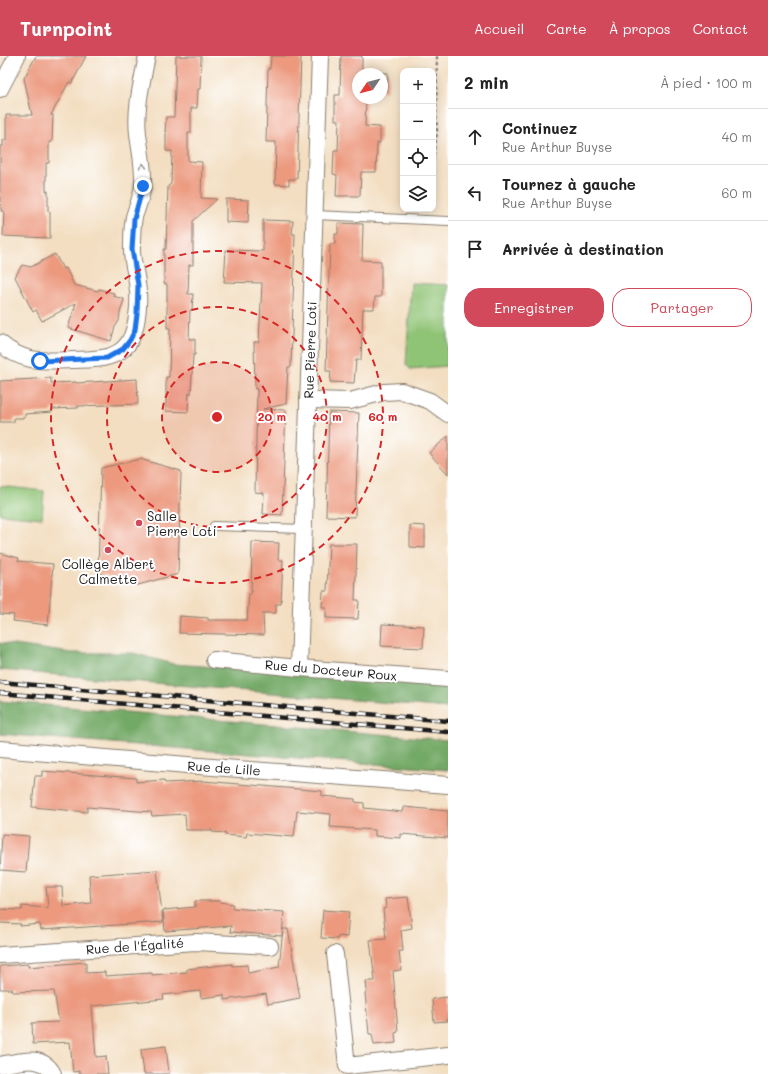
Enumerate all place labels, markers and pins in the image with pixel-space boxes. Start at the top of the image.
centre of rings [210,410,224,424]
place label: Salle Pierre Loti [147,507,216,539]
marker: Salle Pierre Loti [134,518,144,528]
marker: Collège Albert Calmette [103,545,113,555]
place label: Collège Albert Calmette [62,555,154,587]

